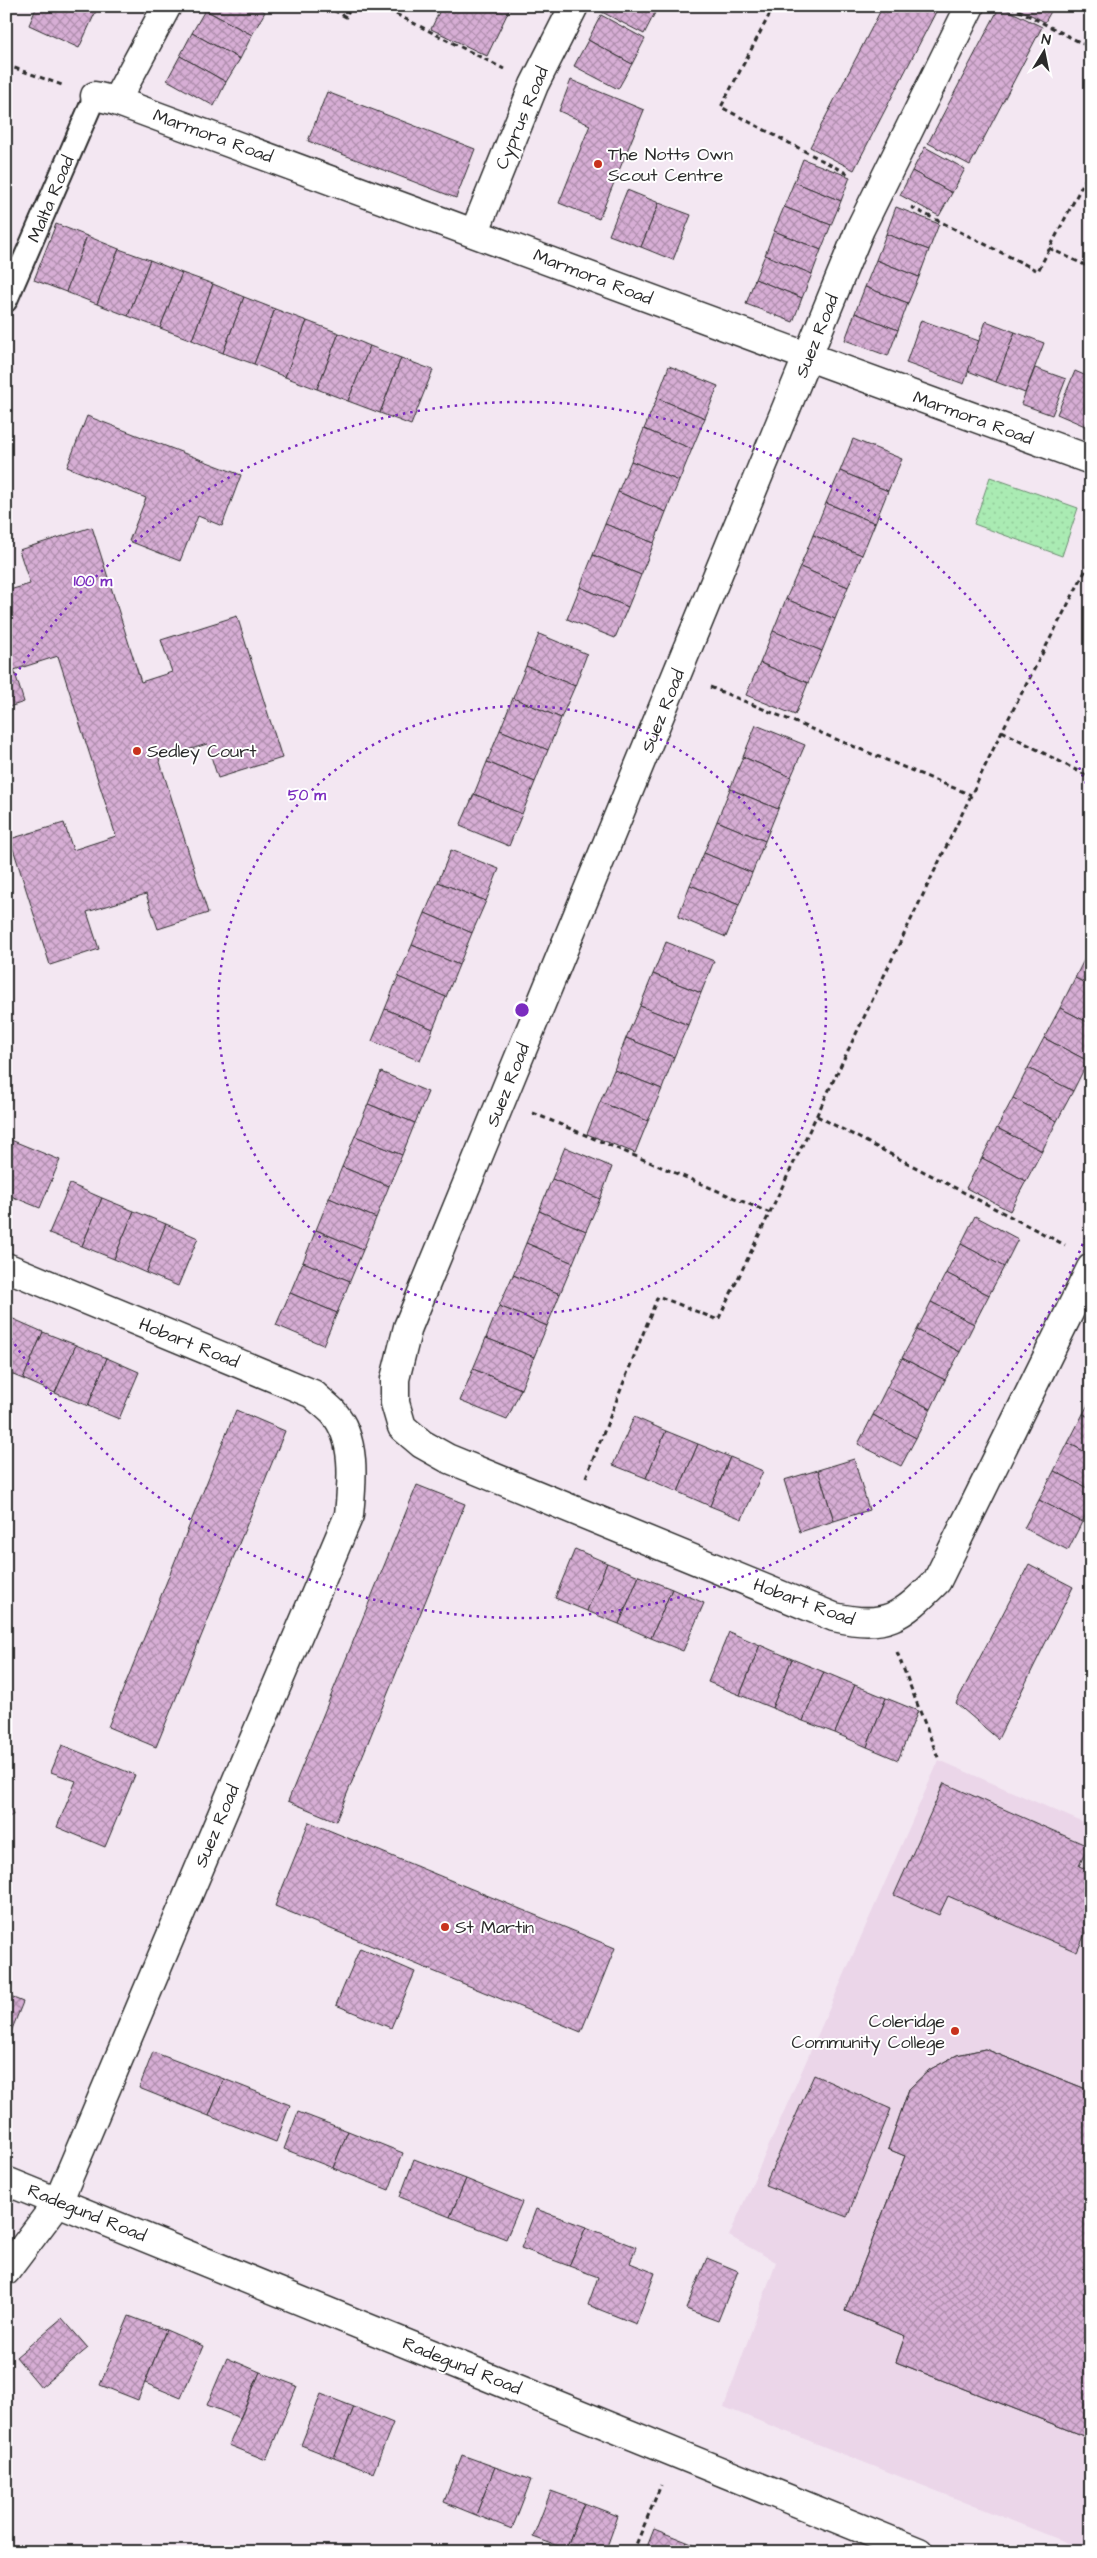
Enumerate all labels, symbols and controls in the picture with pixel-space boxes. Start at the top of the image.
north arrow [1020,28,1070,78]
text: N [1040,30,1052,51]
street label: Cyprus Road [489,63,556,174]
street label: Marmora Road [150,103,276,169]
place label: The Notts Own Scout Centre [608,142,733,188]
street label: Malta Road [22,152,80,246]
marker: The Notts Own Scout Centre [592,158,604,170]
street label: Marmora Road [530,243,656,311]
street label: Suez Road [789,291,845,381]
street label: Marmora Road [910,385,1036,451]
text: 100 m [74,571,113,592]
street label: Suez Road [635,666,691,756]
place label: Sedley Court [147,739,257,765]
marker: Sedley Court [131,745,143,757]
text: 50 m [288,785,326,806]
centre of rings [513,1001,531,1019]
street label: Suez Road [480,1040,536,1130]
street label: Hobart Road [135,1312,243,1374]
street label: Hobart Road [750,1572,858,1632]
street label: Suez Road [188,1781,246,1871]
place label: St Martin [455,1915,534,1940]
marker: St Martin [439,1921,451,1933]
place label: Coleridge Community College [792,2009,945,2056]
marker: Coleridge Community College [949,2025,961,2037]
street label: Radegund Road [23,2178,150,2249]
street label: Radegund Road [398,2331,525,2402]

